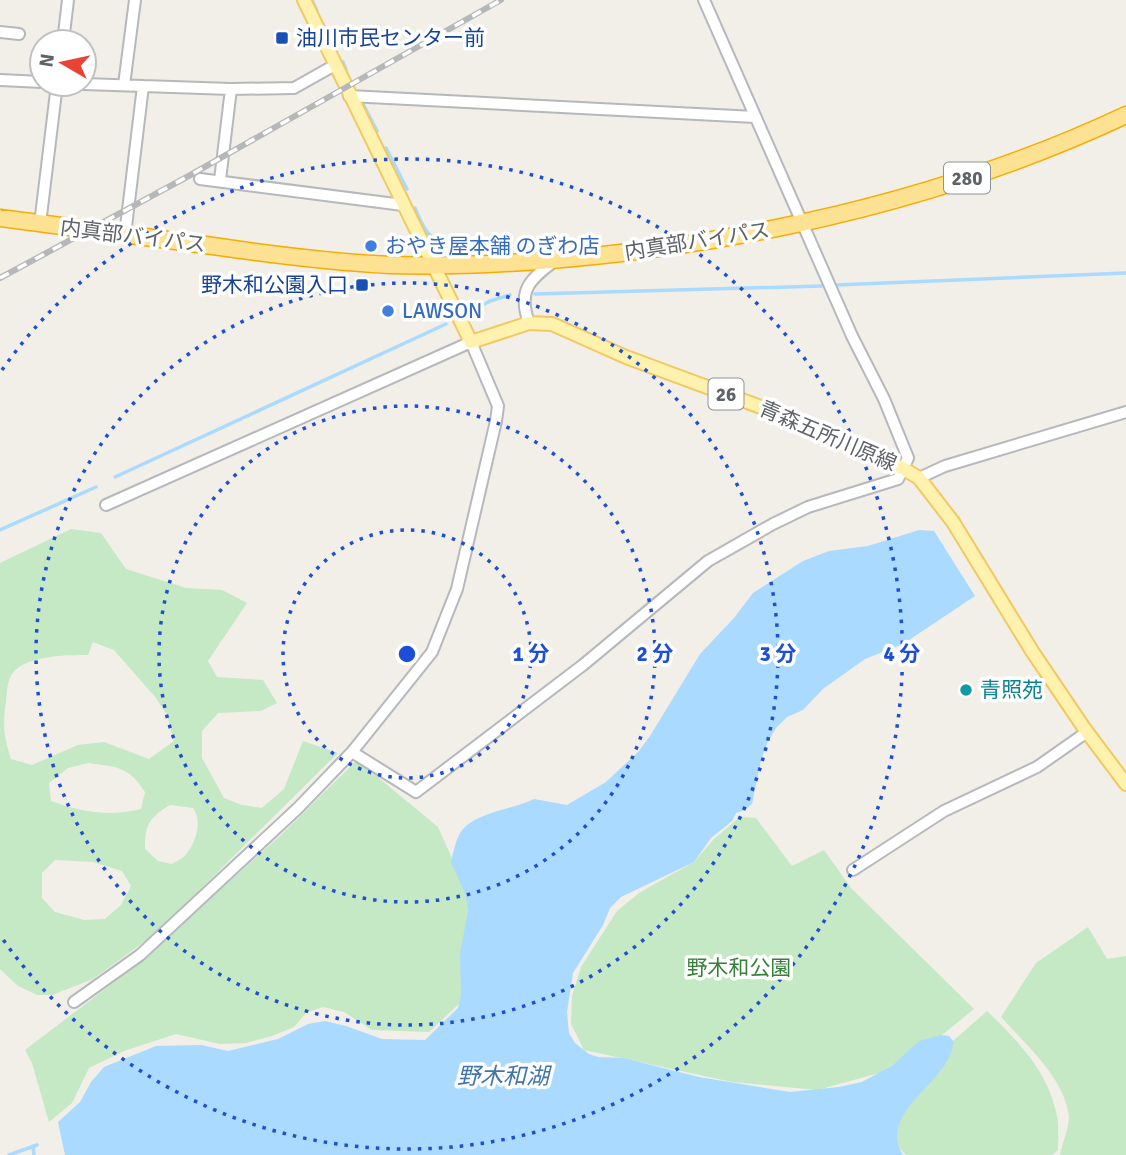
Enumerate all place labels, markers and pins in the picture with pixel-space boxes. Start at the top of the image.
place label: 油川市民センター前 [296,25,485,51]
marker: 油川市民センター前 [274,30,290,46]
place label: おやき屋本舗 のぎわ店 [385,233,600,259]
marker: おやき屋本舗 のぎわ店 [363,238,379,254]
place label: 野木和公園入口 [201,272,348,298]
marker: 野木和公園入口 [354,277,370,293]
place label: LAWSON [402,298,482,324]
marker: LAWSON [380,303,396,319]
centre of rings [395,642,419,666]
place label: 青照苑 [980,677,1043,703]
marker: 青照苑 [958,682,974,698]

